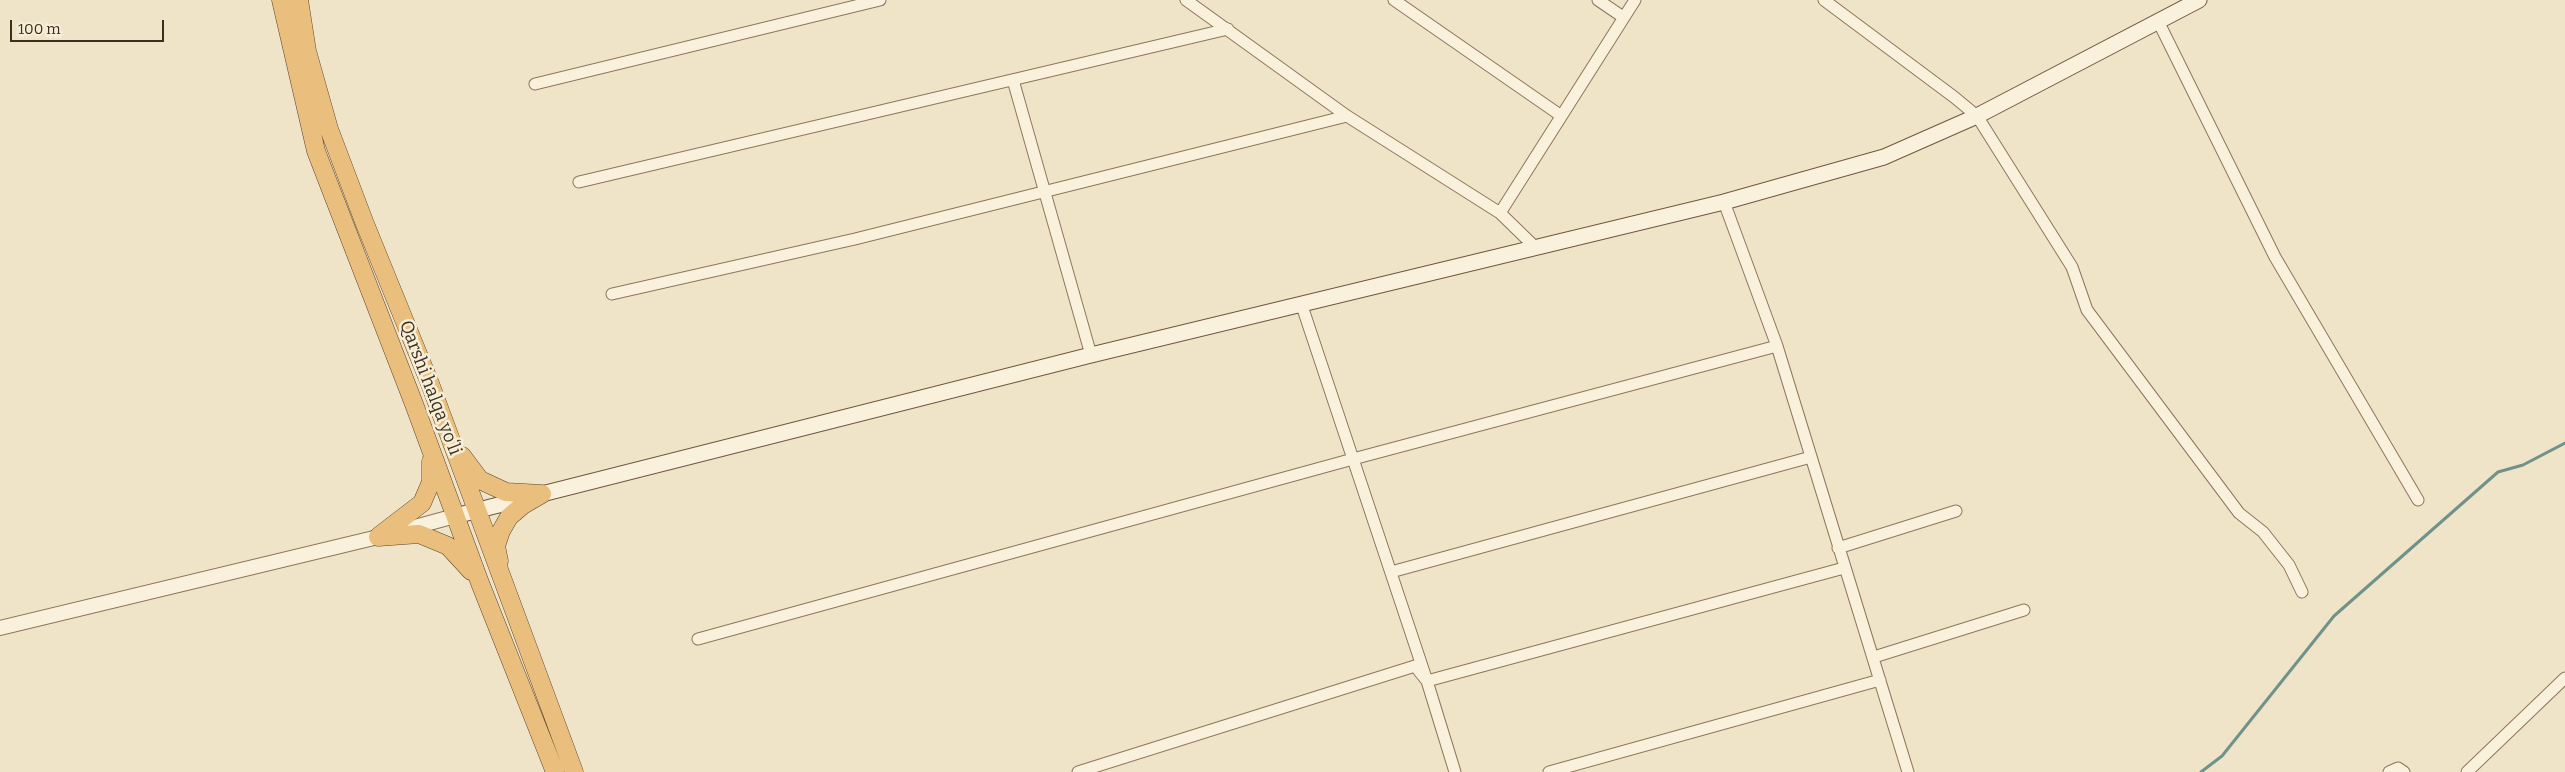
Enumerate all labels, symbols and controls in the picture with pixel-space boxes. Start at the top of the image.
scale bar [12,10,166,42]
text: 100 m [18,20,61,38]
street label: Qarshi halqa yoʻli [394,318,466,458]

